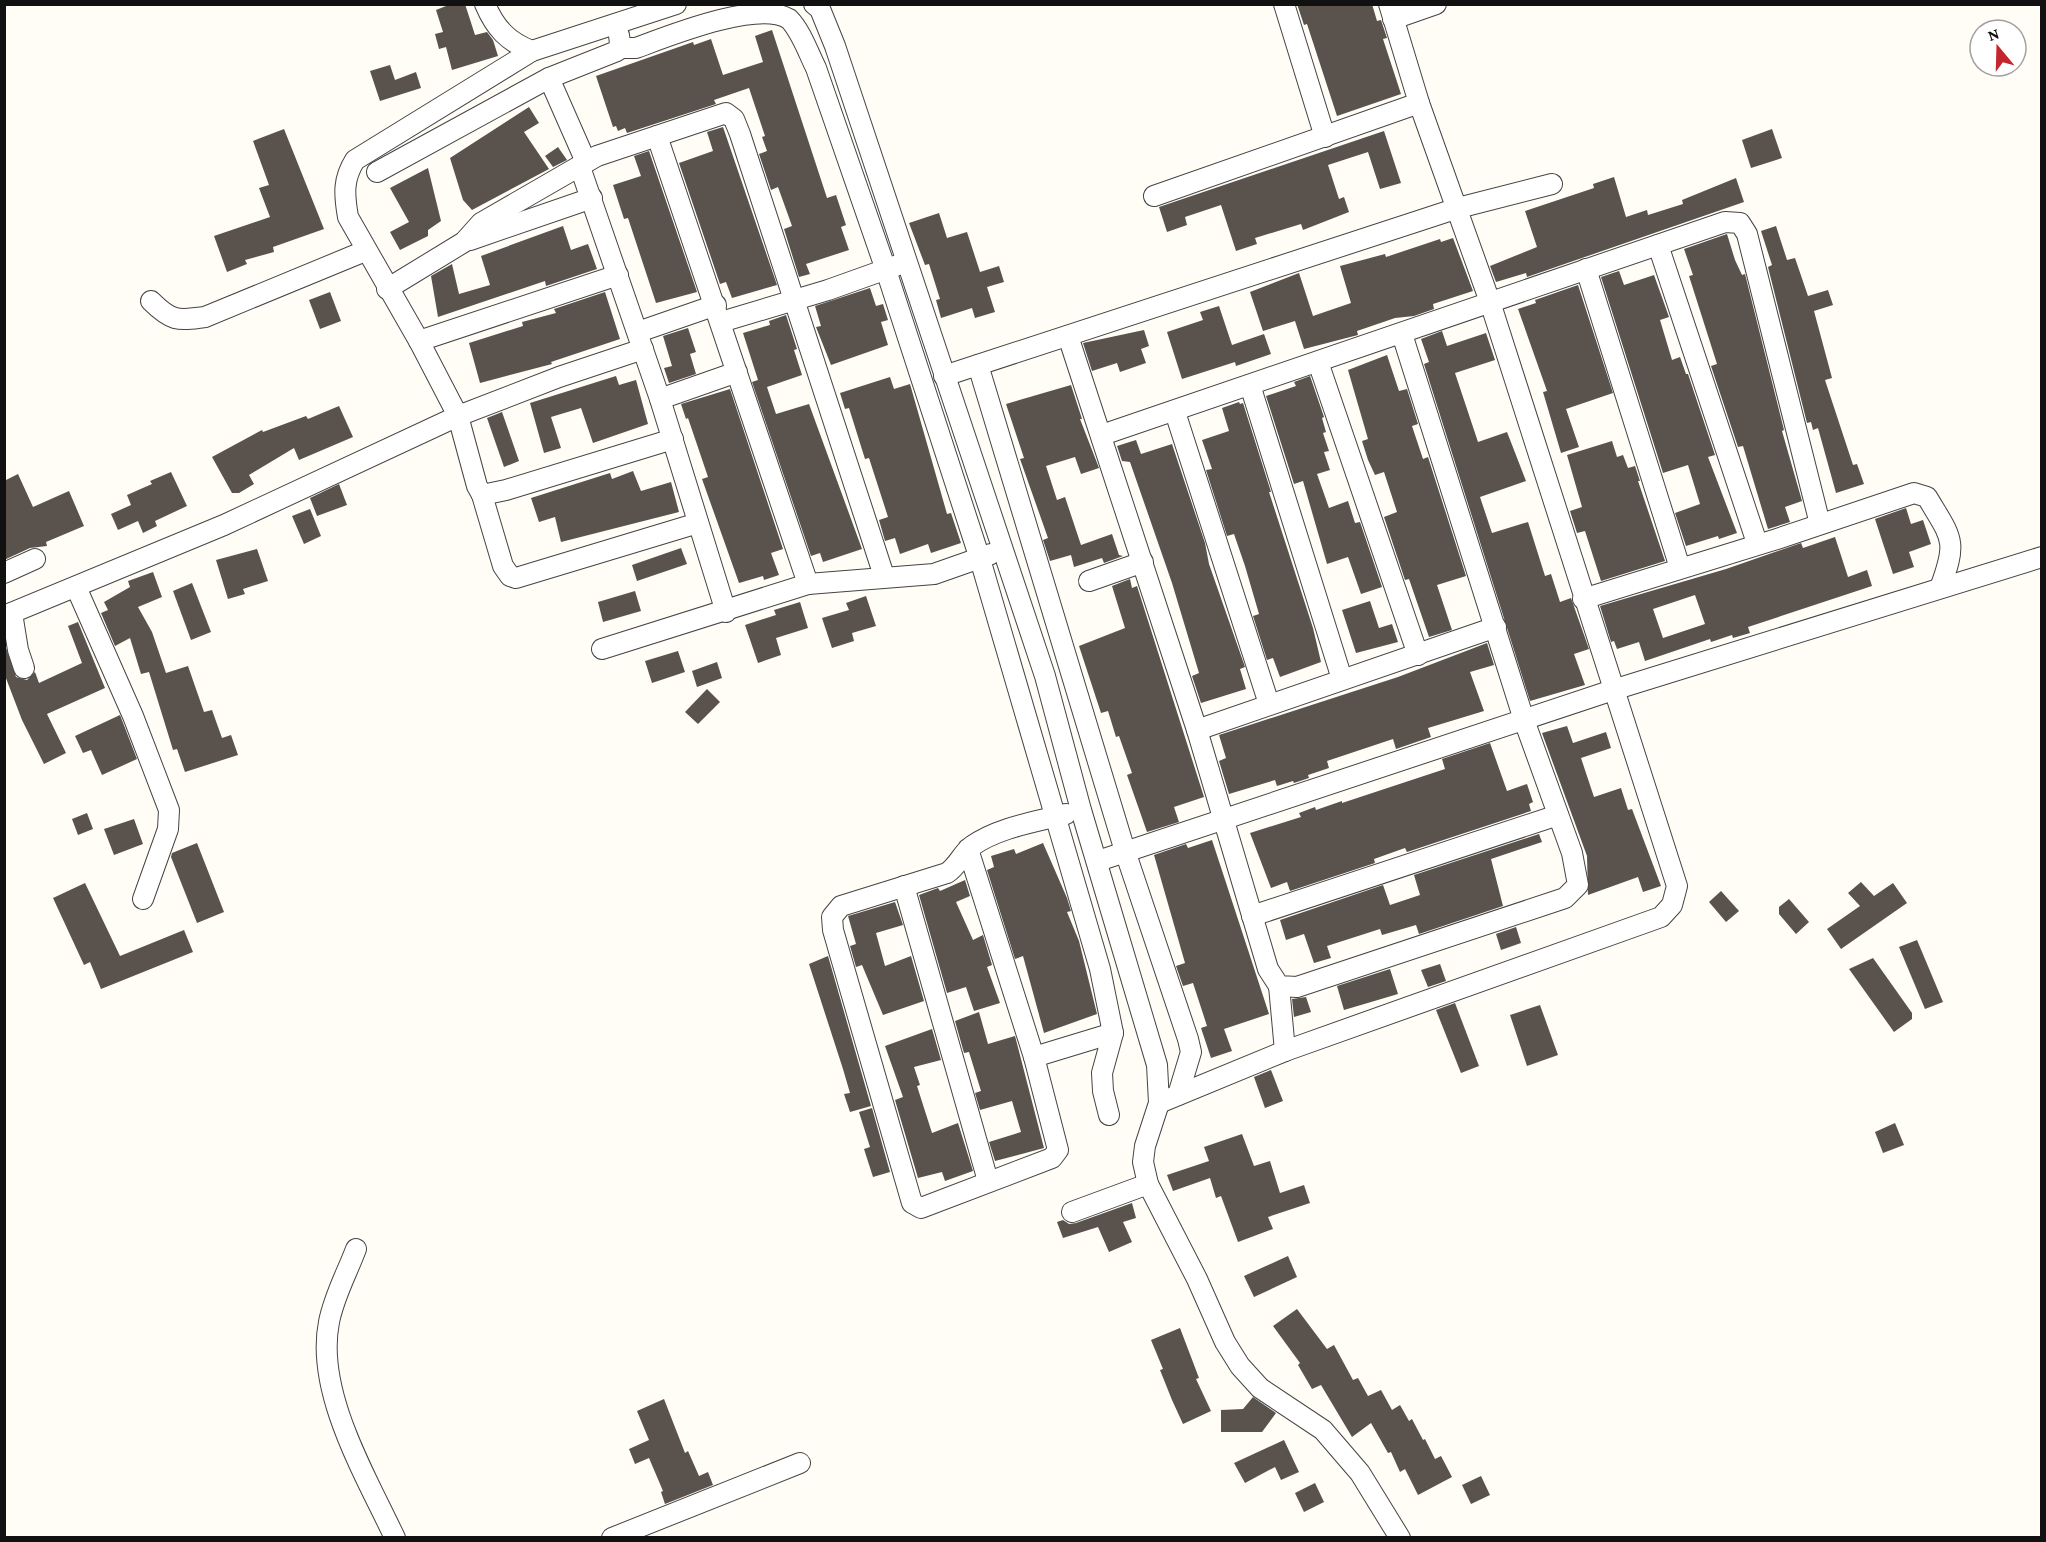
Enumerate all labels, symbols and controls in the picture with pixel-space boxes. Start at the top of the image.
north arrow [1968,18,2028,78]
text: N [1985,24,2001,44]

